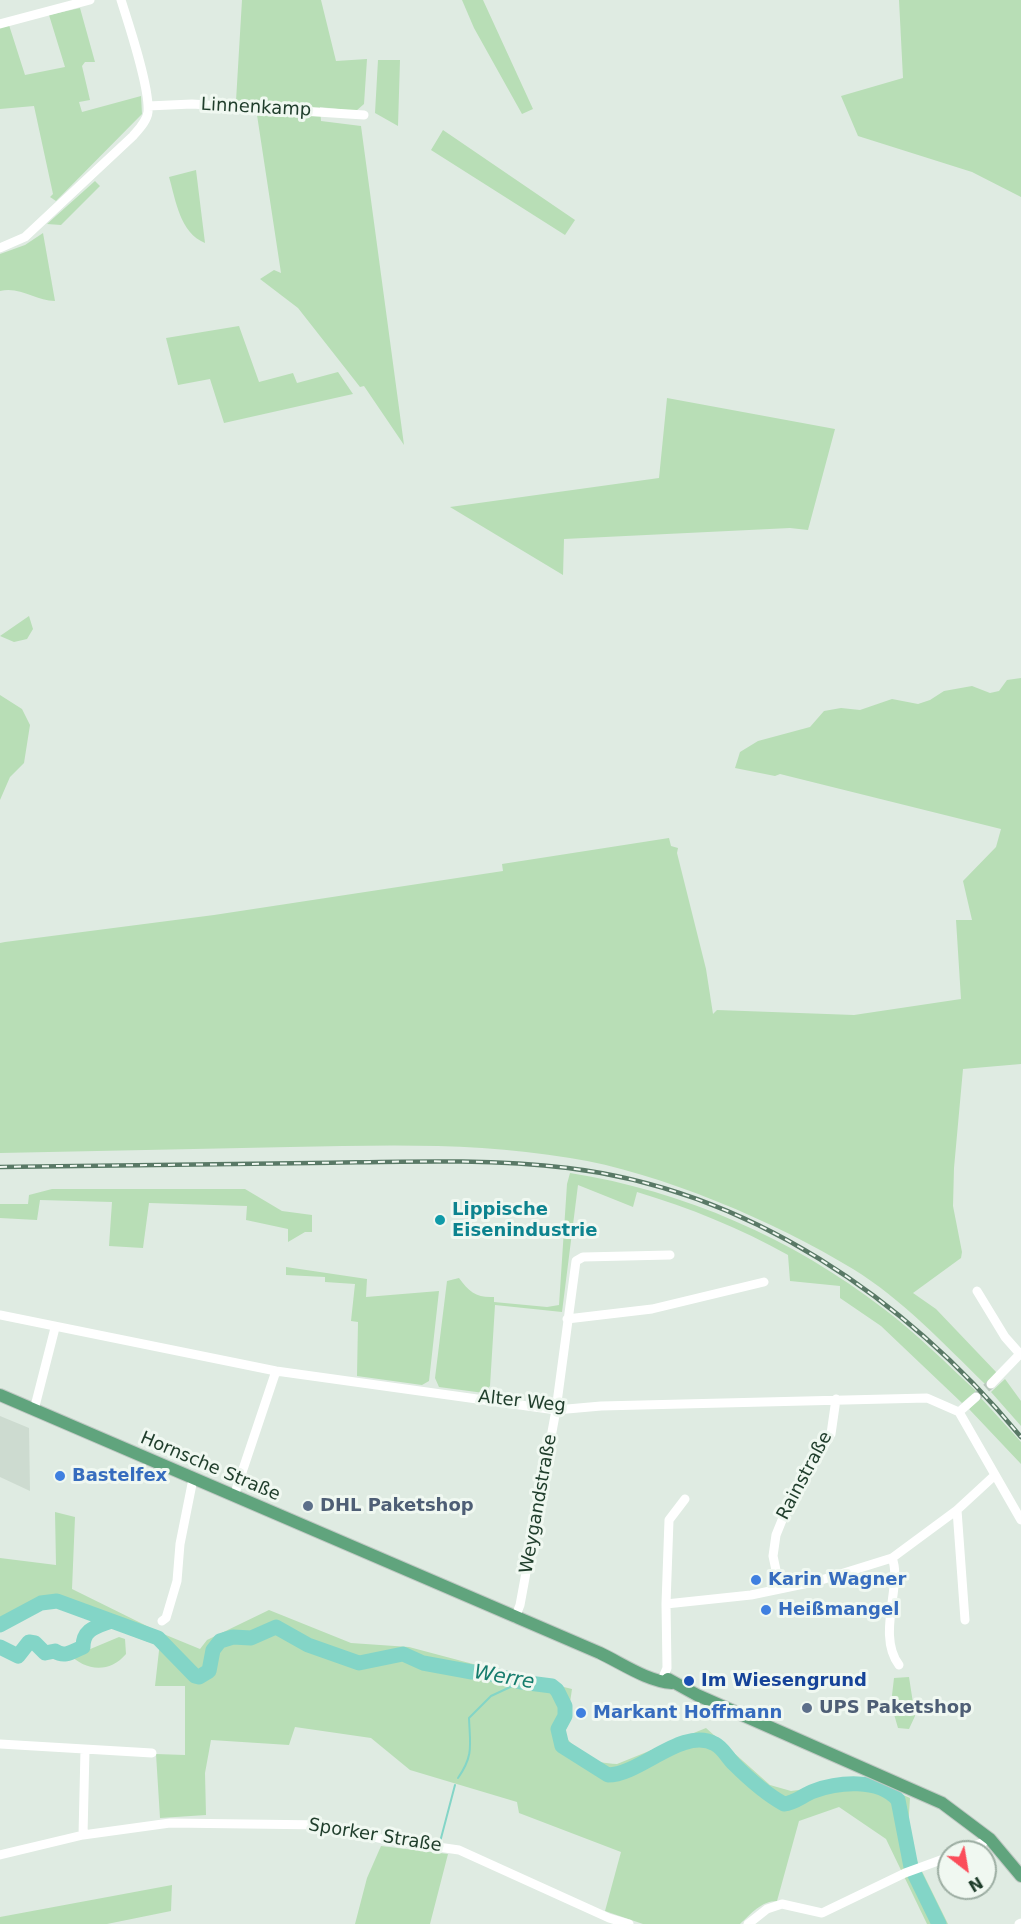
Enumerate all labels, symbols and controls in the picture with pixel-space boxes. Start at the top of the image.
street label: Linnenkamp [200,94,312,122]
place label: Lippische Eisenindustrie [452,1199,597,1242]
marker: Lippische Eisenindustrie [433,1213,447,1227]
street label: Alter Weg [477,1387,567,1417]
street label: Hornsche Straße [137,1428,283,1506]
street label: Rainstraße [773,1428,837,1524]
street label: Weygandstraße [516,1433,562,1575]
place label: Bastelfex [72,1465,167,1487]
marker: Bastelfex [53,1469,67,1483]
place label: DHL Paketshop [320,1495,474,1517]
marker: DHL Paketshop [301,1499,315,1513]
place label: Karin Wagner [768,1569,906,1591]
marker: Karin Wagner [749,1573,763,1587]
place label: Heißmangel [778,1599,899,1621]
marker: Heißmangel [759,1603,773,1617]
water label: Werre [472,1661,536,1695]
place label: Im Wiesengrund [701,1670,867,1692]
marker: Im Wiesengrund [682,1674,696,1688]
place label: UPS Paketshop [819,1697,972,1719]
marker: UPS Paketshop [800,1701,814,1715]
place label: Markant Hoffmann [593,1702,782,1724]
marker: Markant Hoffmann [574,1706,588,1720]
street label: Sporker Straße [307,1815,443,1857]
north arrow [937,1840,997,1900]
text: N [965,1873,986,1896]

